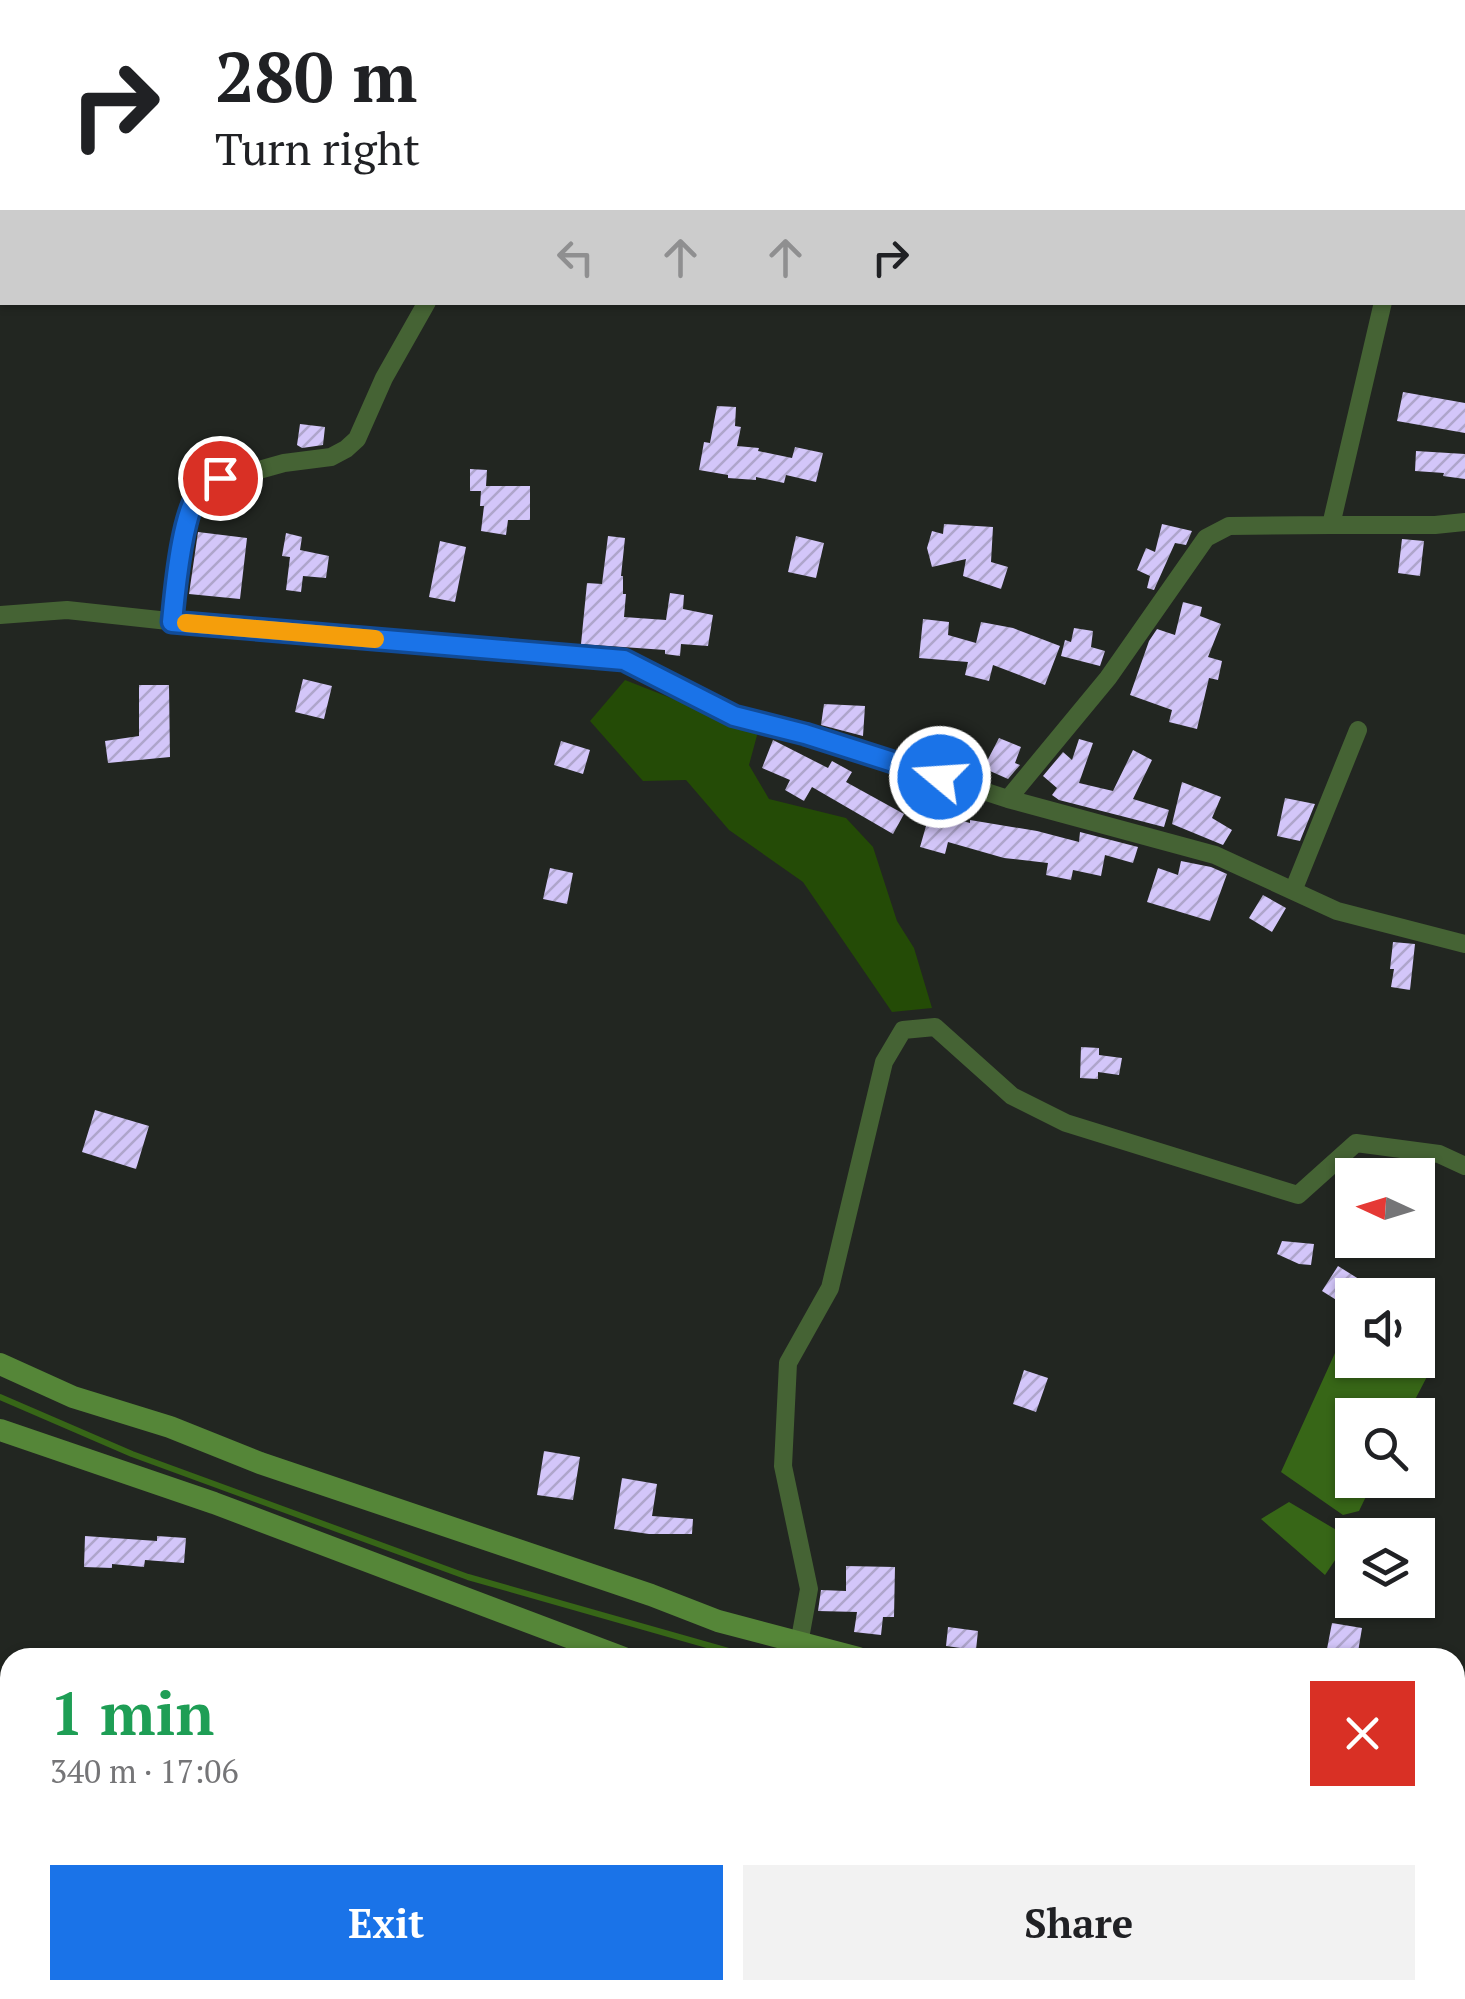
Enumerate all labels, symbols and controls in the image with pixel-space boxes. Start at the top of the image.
text: 280 m [215,29,417,122]
icon: right [50,40,180,170]
text: Turn right [215,118,420,178]
icon: left [548,230,603,285]
icon: ahead [653,230,708,285]
icon: ahead [758,230,813,285]
icon: right [863,230,918,285]
pin [178,436,263,521]
icon: arrive [193,451,248,506]
position arrow [888,725,992,829]
north arrow [1335,1158,1435,1258]
map controls [1335,1158,1435,1618]
button: sound [1335,1278,1435,1378]
button: search [1335,1398,1435,1498]
button: layers [1335,1518,1435,1618]
text: 1 min [50,1673,214,1752]
button: close [1310,1681,1415,1786]
text: 340 m · 17:06 [50,1750,238,1792]
button: Exit [50,1865,723,1980]
button: Share [743,1865,1415,1980]

